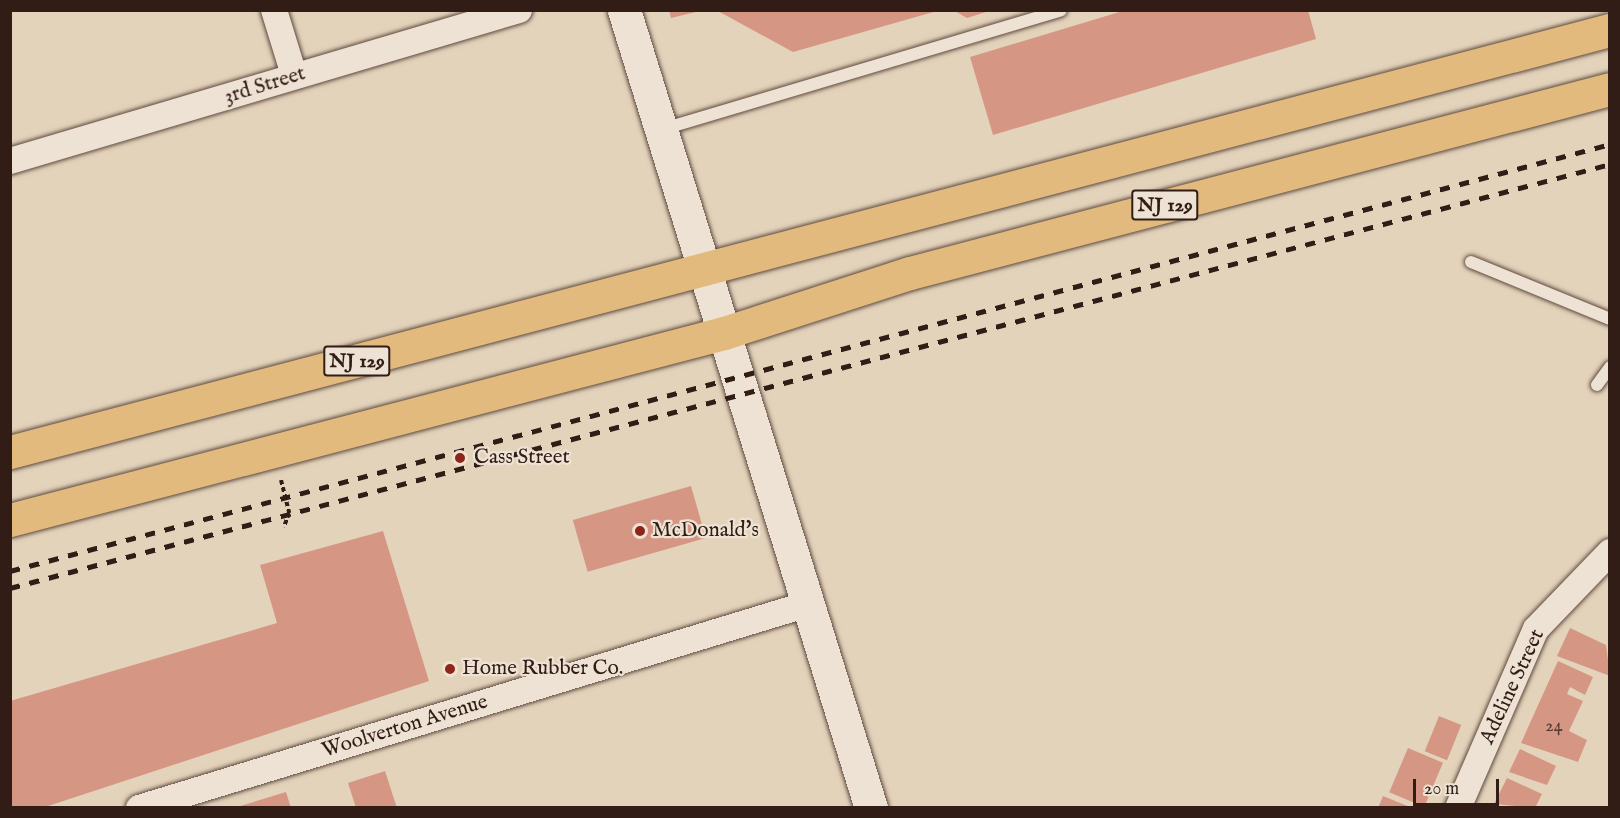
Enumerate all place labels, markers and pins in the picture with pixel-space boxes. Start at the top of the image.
place label: Cass Street [474,445,570,471]
marker: Cass Street [451,449,469,467]
place label: McDonald's [652,518,759,544]
marker: McDonald's [633,524,647,538]
place label: Home Rubber Co. [462,656,623,682]
marker: Home Rubber Co. [443,662,457,676]

